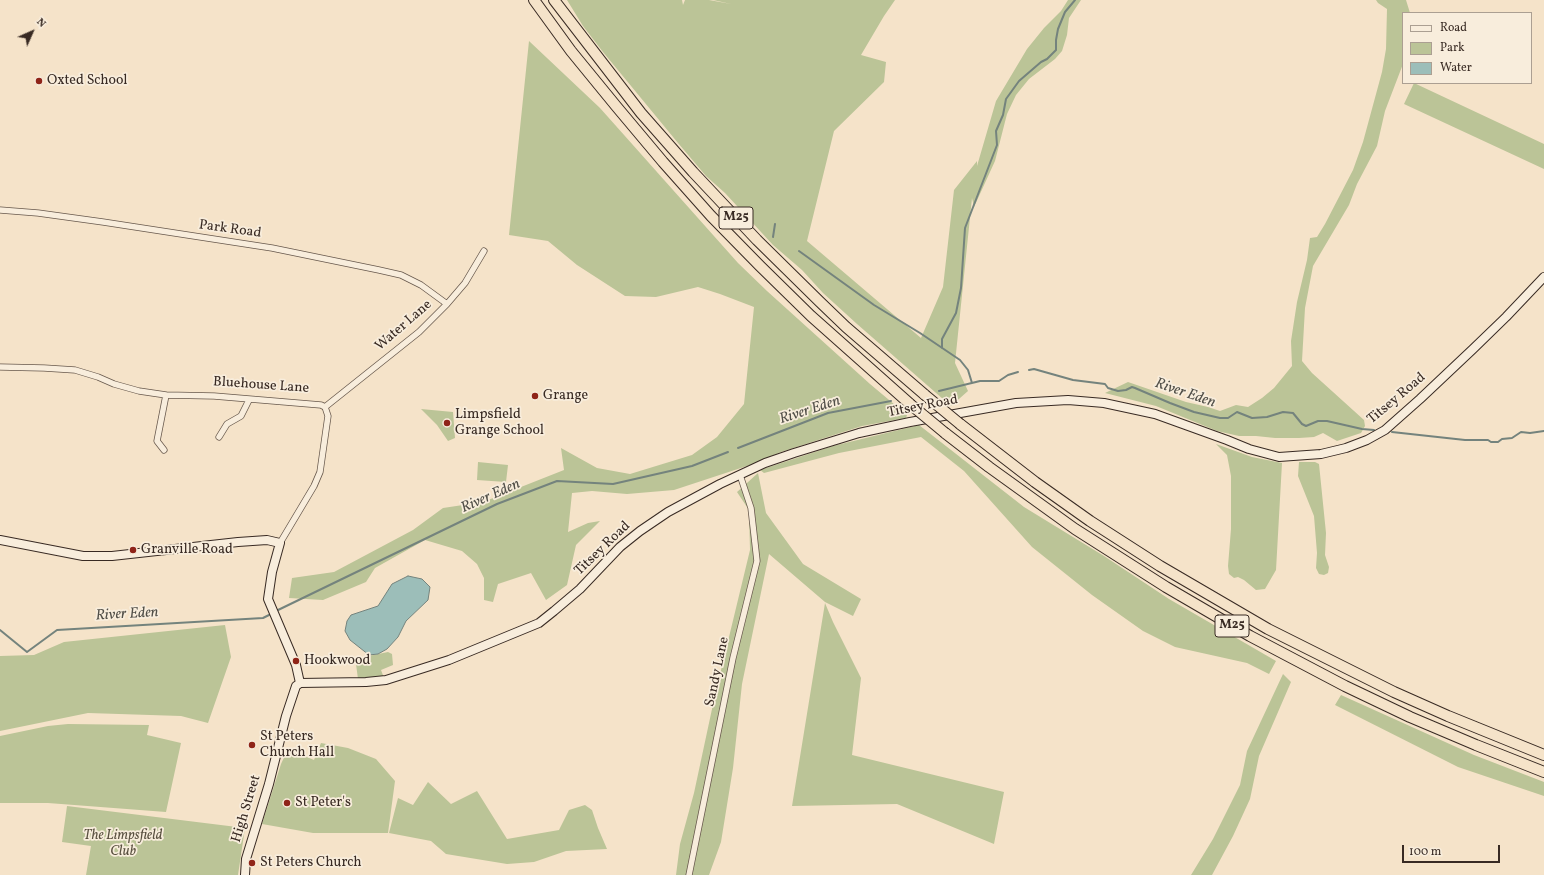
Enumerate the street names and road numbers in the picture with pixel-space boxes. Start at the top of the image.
road number: M25 [719,207,753,229]
street label: Park Road [198,217,262,243]
street label: Water Lane [372,297,436,355]
street label: Titsey Road [1364,370,1430,428]
street label: Bluehouse Lane [212,374,310,398]
street label: Titsey Road [887,392,959,422]
street label: Titsey Road [572,518,634,580]
road number: M25 [1215,615,1249,637]
street label: Sandy Lane [702,635,734,709]
street label: High Street [229,773,265,845]

